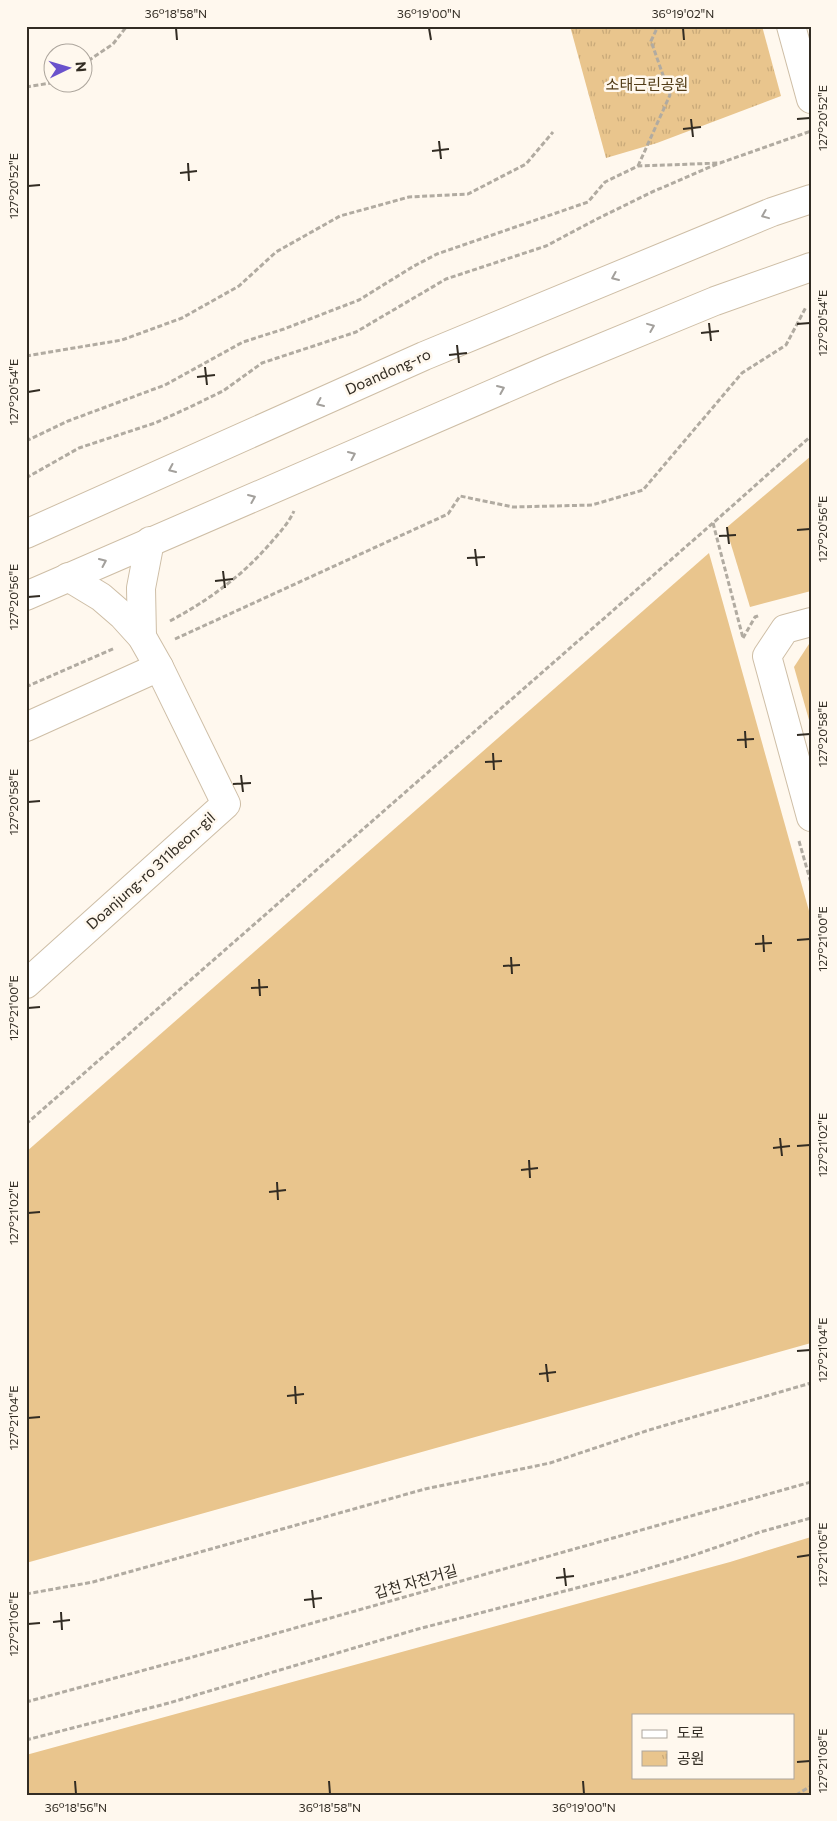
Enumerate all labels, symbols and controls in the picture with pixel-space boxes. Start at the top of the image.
text: 36°18'58"N [145,6,207,20]
text: 36°19'00"N [397,6,461,20]
text: 36°19'02"N [652,6,714,20]
north arrow [42,42,92,92]
text: N [73,61,90,73]
park label: 소태근린공원 [606,75,688,93]
text: 127°20'52"E [815,85,829,151]
text: 127°20'52"E [6,153,20,219]
one-way arrow [761,209,770,219]
one-way arrow [611,271,620,282]
text: 127°20'54"E [815,290,829,356]
one-way arrow [646,323,655,333]
street label: Doandong-ro [342,344,433,398]
text: 127°20'54"E [6,359,20,425]
one-way arrow [496,385,505,396]
one-way arrow [316,396,325,407]
one-way arrow [347,450,356,461]
one-way arrow [168,463,177,474]
one-way arrow [247,494,256,505]
text: 127°20'56"E [815,496,829,562]
one-way arrow [98,557,107,568]
text: 127°20'56"E [6,564,20,630]
text: 127°20'58"E [815,701,829,767]
text: 127°20'58"E [6,769,20,835]
street label: Doanjung-ro 311beon-gil [82,808,218,933]
text: 127°21'00"E [815,906,829,972]
text: 127°21'00"E [6,975,20,1041]
text: 127°21'02"E [815,1113,829,1177]
text: 127°21'02"E [6,1181,20,1245]
text: 127°21'04"E [815,1318,829,1382]
text: 127°21'04"E [6,1386,20,1450]
text: 127°21'06"E [815,1523,829,1587]
street label: 갑천 자전거길 [372,1561,459,1601]
text: 127°21'06"E [6,1592,20,1656]
legend [632,1714,794,1778]
text: 도로 [677,1723,705,1741]
text: 127°21'08"E [815,1729,829,1793]
text: 공원 [677,1749,705,1767]
text: 36°18'56"N [45,1800,107,1814]
text: 36°18'58"N [299,1800,361,1814]
text: 36°19'00"N [552,1800,616,1814]

